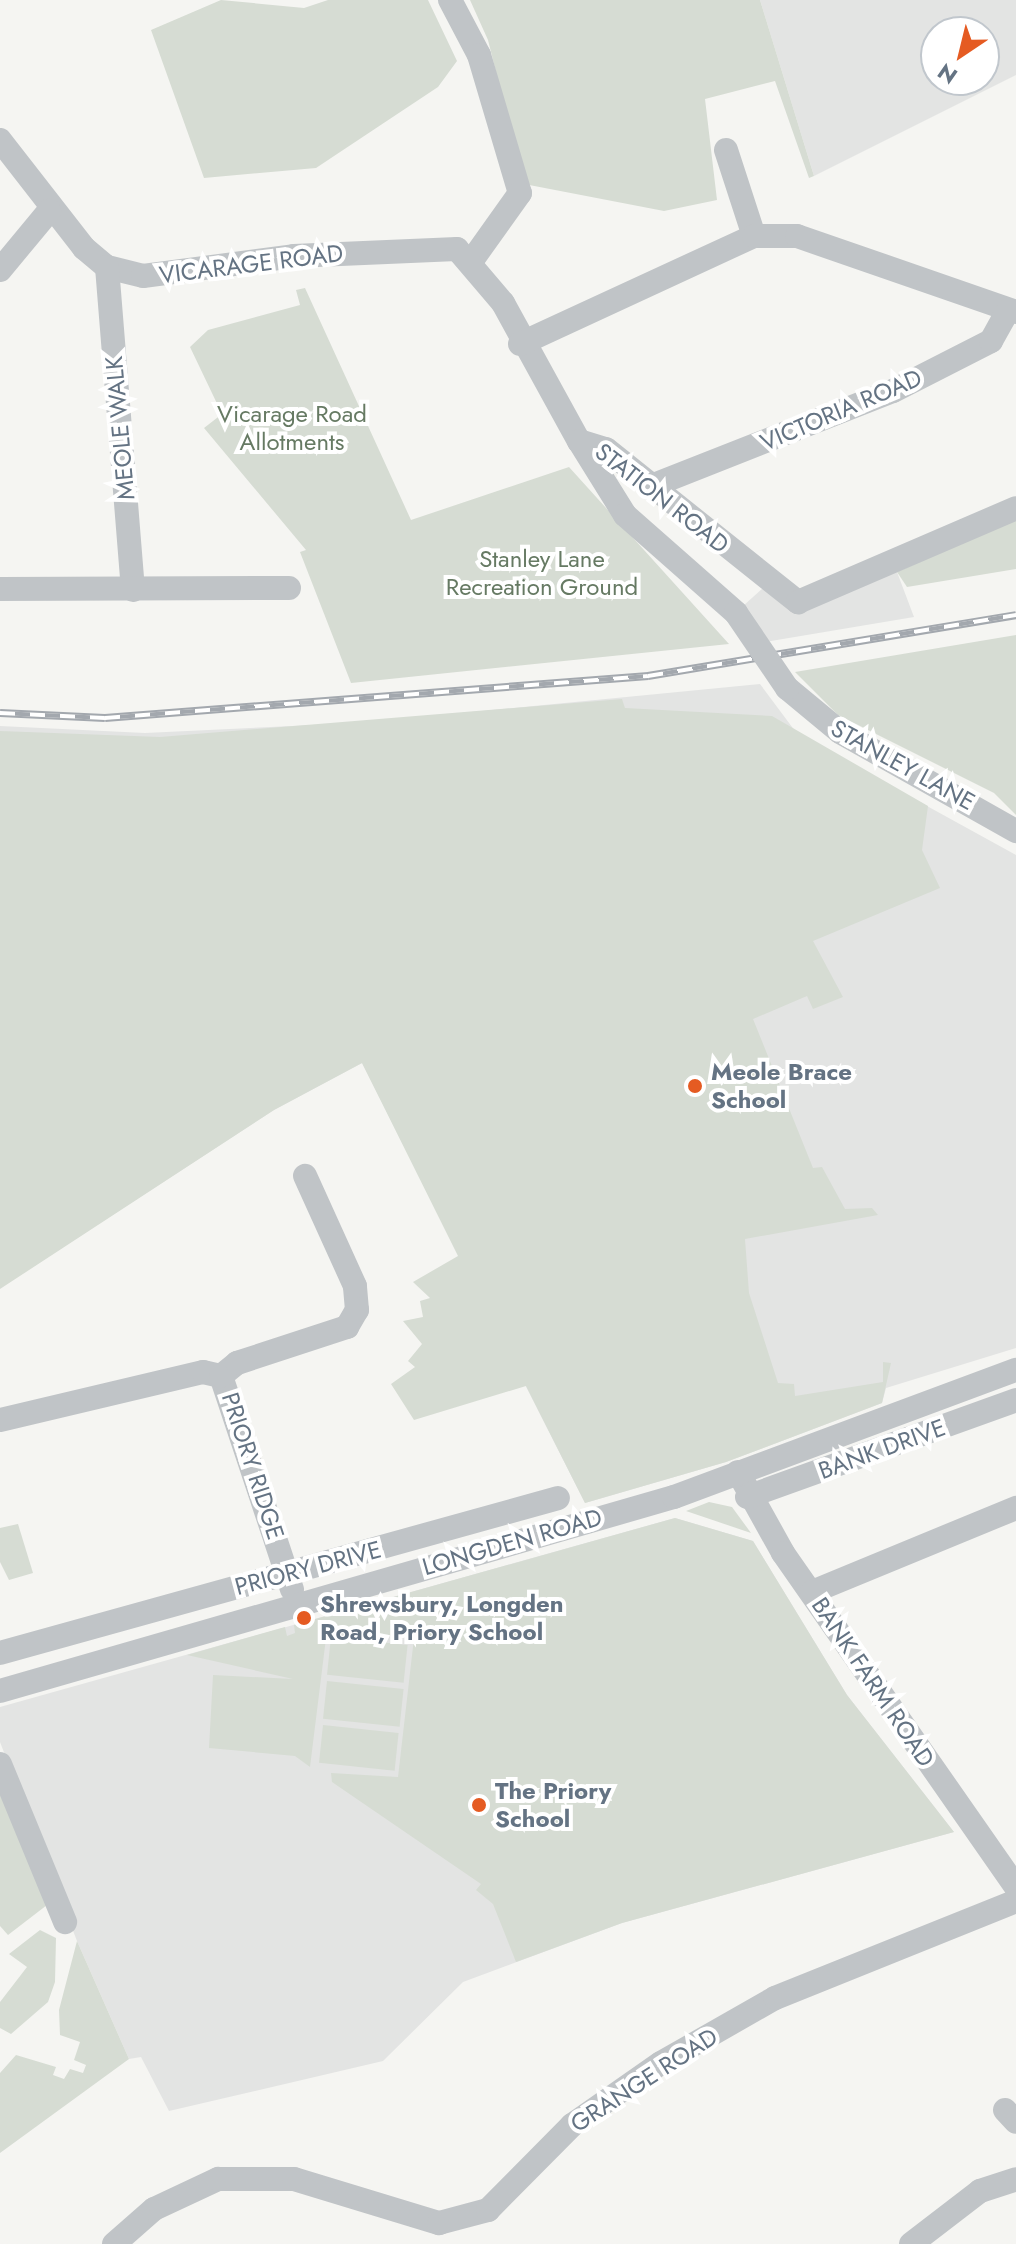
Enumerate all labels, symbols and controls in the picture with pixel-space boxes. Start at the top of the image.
north arrow [920,16,1000,96]
text: N [931,56,964,92]
street label: VICARAGE ROAD [157,238,345,290]
street label: MEOLE WALK [99,355,141,501]
street label: VICTORIA ROAD [756,363,926,457]
park label: Vicarage Road Allotments [217,400,367,456]
street label: STATION ROAD [589,437,735,559]
park label: Stanley Lane Recreation Ground [446,545,638,601]
street label: STANLEY LANE [826,714,980,816]
place label: Meole Brace School [711,1058,852,1114]
marker: Meole Brace School [686,1077,704,1095]
street label: PRIORY RIDGE [216,1389,290,1543]
street label: BANK DRIVE [815,1413,949,1485]
street label: LONGDEN ROAD [419,1503,605,1581]
street label: PRIORY DRIVE [232,1535,384,1601]
place label: Shrewsbury, Longden Road, Priory School [320,1590,564,1646]
street label: BANK FARM ROAD [806,1592,940,1772]
marker: Shrewsbury, Longden Road, Priory School [295,1609,313,1627]
place label: The Priory School [495,1777,611,1833]
marker: The Priory School [470,1796,488,1814]
street label: GRANGE ROAD [565,2022,723,2138]

